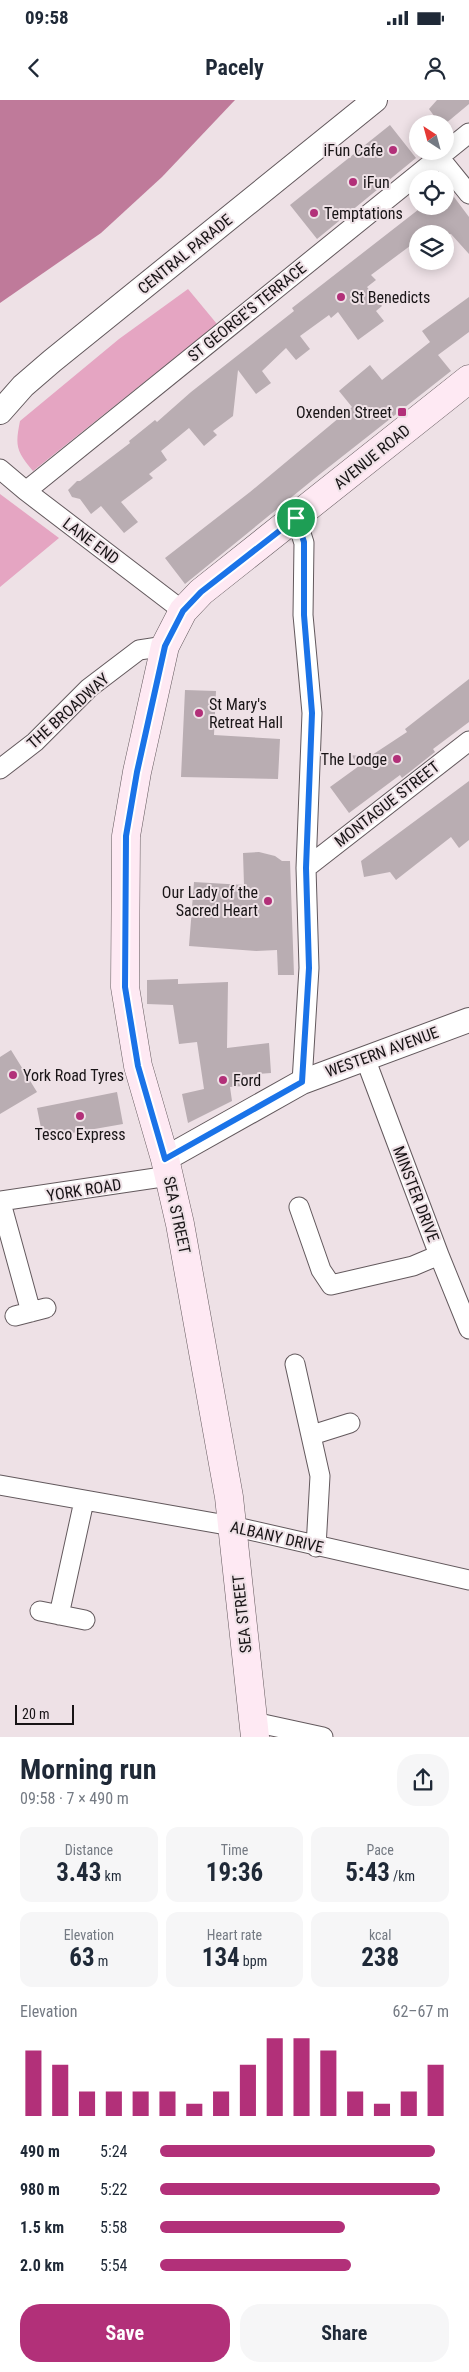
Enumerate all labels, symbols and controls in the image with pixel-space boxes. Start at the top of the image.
text: 09:58 [25,6,69,29]
icon: back [20,54,48,82]
icon: person [421,54,449,82]
text: Pacely [205,55,264,80]
north arrow [409,115,454,160]
map controls [409,115,454,270]
place label: iFun Cafe [324,141,383,160]
marker: iFun Cafe [387,144,399,156]
button: locate [409,170,454,215]
place label: iFun [363,173,390,192]
marker: iFun [347,176,359,188]
place label: Temptations [324,204,403,223]
marker: Temptations [308,207,320,219]
street label: CENTRAL PARADE [134,210,236,298]
button: layers [409,225,454,270]
street label: ST GEORGE'S TERRACE [184,258,310,366]
place label: St Benedicts [351,288,430,307]
marker: St Benedicts [335,291,347,303]
place label: Oxenden Street [296,403,392,422]
marker: Oxenden Street [396,406,408,418]
street label: AVENUE ROAD [330,421,414,493]
pin [275,497,317,539]
icon: arrive [282,504,310,532]
street label: LANE END [59,514,123,568]
street label: THE BROADWAY [23,669,113,753]
place label: St Mary's Retreat Hall [209,695,283,732]
marker: St Mary's Retreat Hall [193,707,205,719]
place label: The Lodge [321,750,387,769]
marker: The Lodge [391,753,403,765]
street label: MONTAGUE STREET [331,757,443,851]
place label: Our Lady of the Sacred Heart [162,883,258,920]
marker: Our Lady of the Sacred Heart [262,895,274,907]
street label: WESTERN AVENUE [323,1023,441,1081]
place label: York Road Tyres [23,1066,124,1085]
marker: York Road Tyres [7,1069,19,1081]
place label: Ford [233,1071,261,1090]
marker: Ford [217,1074,229,1086]
marker: Tesco Express [74,1110,86,1122]
place label: Tesco Express [34,1125,126,1144]
street label: MINSTER DRIVE [389,1143,443,1245]
street label: YORK ROAD [45,1175,123,1205]
street label: SEA STREET [160,1175,194,1255]
street label: ALBANY DRIVE [229,1517,326,1557]
street label: SEA STREET [228,1574,256,1654]
scale bar [15,1702,74,1725]
text: 20 m [22,1706,50,1722]
text: Morning run [20,1753,156,1786]
button: share [397,1754,449,1806]
text: 09:58 · 7 × 490 m [20,1789,129,1808]
text: Distance [65,1842,113,1858]
text: Time [221,1842,248,1858]
text: Pace [366,1842,394,1858]
text: 3.43 [56,1858,101,1887]
text: 19:36 [206,1858,263,1887]
text: 5:43 [345,1858,390,1887]
text: km [101,1868,121,1884]
text: /km [390,1868,415,1884]
text: Elevation [64,1927,114,1943]
text: Heart rate [207,1927,262,1943]
text: kcal [369,1927,391,1943]
text: 63 [69,1943,95,1972]
text: 134 [202,1943,240,1972]
text: 238 [361,1943,399,1972]
text: m [95,1953,108,1969]
text: bpm [240,1953,267,1969]
text: Elevation [20,2002,78,2021]
text: 62–67 m [393,2002,449,2021]
text: 490 m [20,2142,60,2161]
text: 5:24 [100,2142,127,2161]
text: 980 m [20,2180,60,2199]
text: 5:22 [100,2180,127,2199]
text: 1.5 km [20,2218,64,2237]
text: 5:58 [100,2218,127,2237]
text: 2.0 km [20,2256,64,2275]
text: 5:54 [100,2256,127,2275]
button: Save [20,2304,230,2362]
button: Share [240,2304,449,2362]

